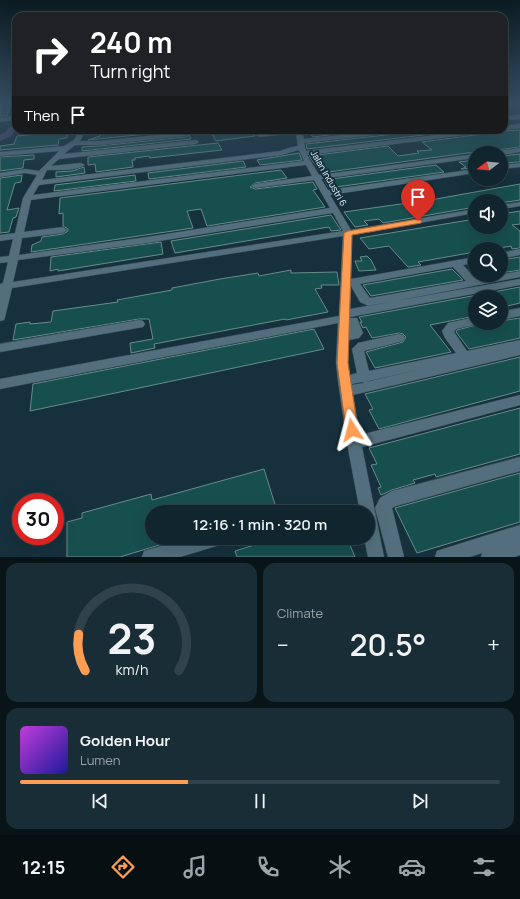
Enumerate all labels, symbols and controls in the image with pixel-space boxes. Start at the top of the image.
text: 240 m [90,23,172,61]
icon: right [24,28,76,80]
text: Turn right [90,59,171,83]
icon: arrive [67,104,89,126]
text: Then [24,105,59,126]
north arrow [468,146,508,186]
map controls [468,146,508,330]
street label: Jalan Industri 6 [308,148,350,209]
pin [401,180,435,221]
icon: arrive [407,186,429,208]
button: sound [468,194,508,234]
button: search [468,242,508,282]
button: layers [468,290,508,330]
position arrow [331,409,373,451]
speed limit sign: 30 [12,493,64,545]
text: 12:16 · 1 min · 320 m [193,514,327,535]
text: Climate [277,604,323,622]
text: 23 [107,609,156,665]
text: 20.5° [350,624,426,665]
text: − [277,630,289,660]
text: + [487,630,500,660]
text: km/h [115,659,148,678]
text: Golden Hour [80,730,170,751]
text: Lumen [80,751,120,769]
icon: previous [89,790,111,812]
icon: pause [249,790,271,812]
icon: next [409,790,431,812]
icon: directions [109,853,137,881]
icon: music [181,853,209,881]
icon: phone [254,853,282,881]
icon: climate [326,853,354,881]
icon: car [398,853,426,881]
icon: filters [470,853,498,881]
text: 12:15 [22,855,65,879]

